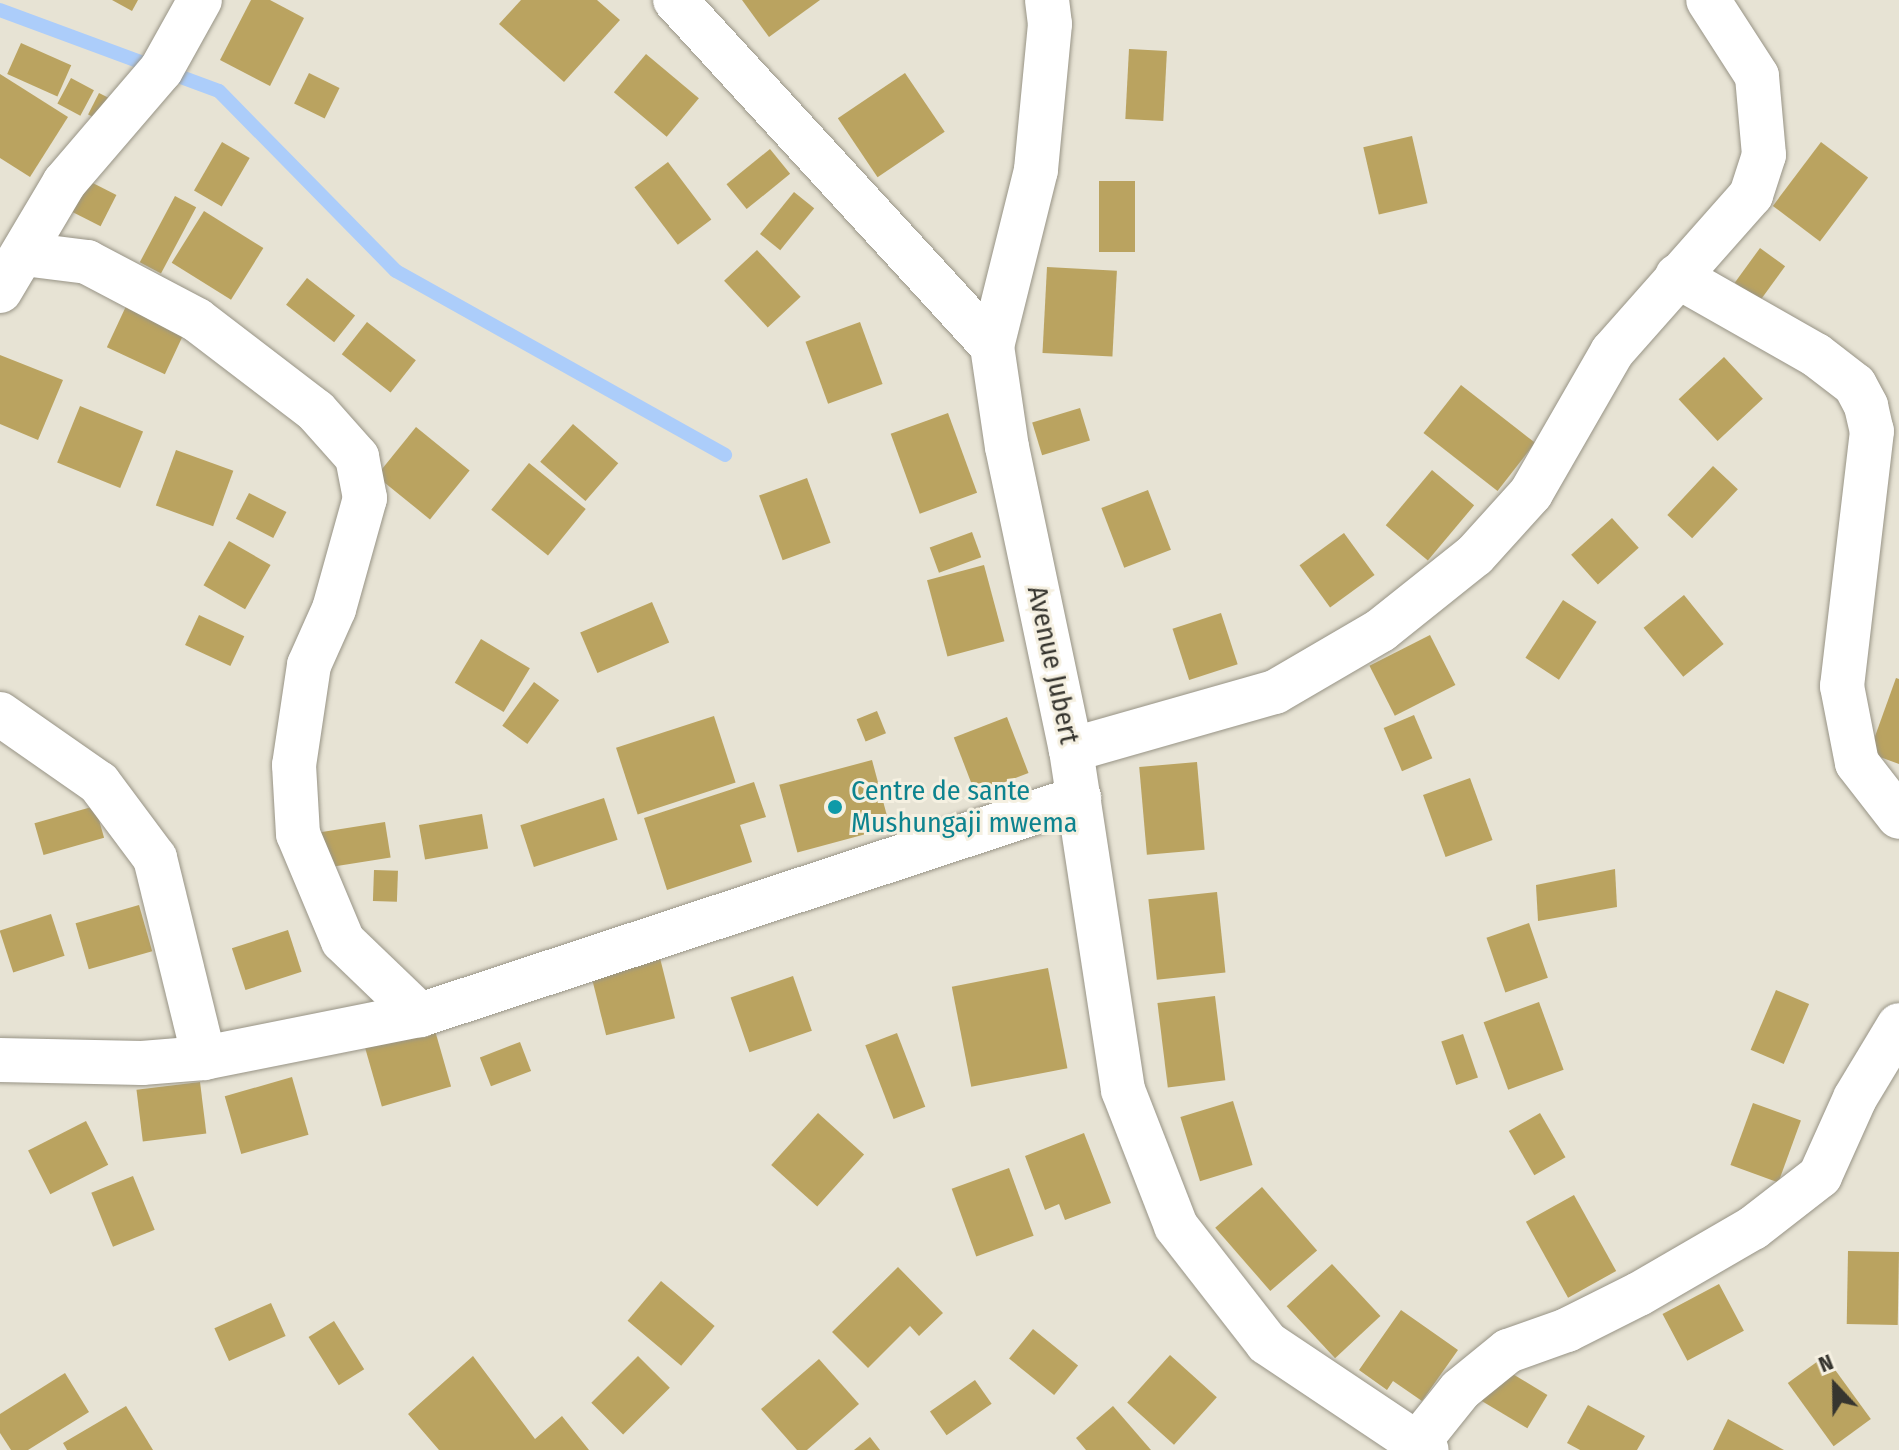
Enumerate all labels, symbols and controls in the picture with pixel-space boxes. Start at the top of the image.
street label: Avenue Jubert [1020,583,1086,747]
place label: Centre de sante Mushungaji mwema [851,774,1077,840]
marker: Centre de sante Mushungaji mwema [826,798,844,816]
north arrow [1795,1346,1875,1426]
text: N [1815,1348,1837,1378]

